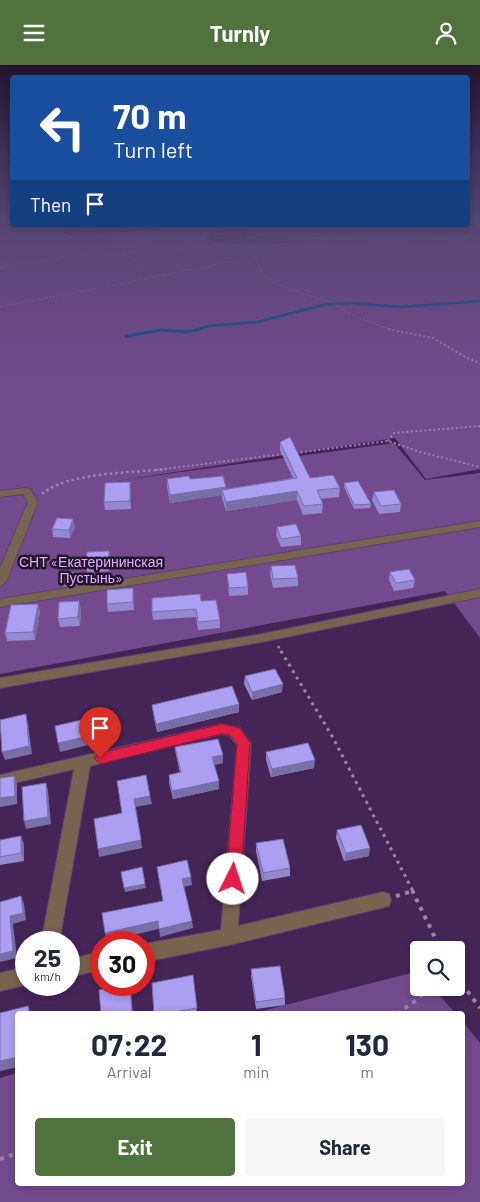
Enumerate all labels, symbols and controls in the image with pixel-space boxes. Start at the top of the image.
icon: menu [20,19,48,47]
icon: person [432,19,460,47]
text: Turnly [210,20,270,46]
text: 70 m [113,94,187,136]
icon: left [30,95,95,160]
text: Turn left [113,136,193,162]
icon: arrive [81,190,109,218]
text: Then [30,193,71,216]
park label: СНТ «Екатерининская Пустынь» [19,553,163,586]
pin [79,707,121,758]
icon: arrive [86,714,114,742]
position arrow [206,852,258,904]
speed limit sign: 30 [90,931,155,996]
map controls [410,941,465,996]
button: search [410,941,465,996]
text: 25 [34,942,61,972]
text: km/h [34,969,61,983]
text: 07:22 [91,1026,167,1062]
text: 1 [251,1026,262,1062]
text: 130 [345,1026,389,1062]
text: Arrival [107,1062,152,1081]
text: min [243,1062,269,1081]
text: m [361,1062,374,1081]
button: Exit [35,1118,235,1176]
button: Share [245,1118,445,1176]

